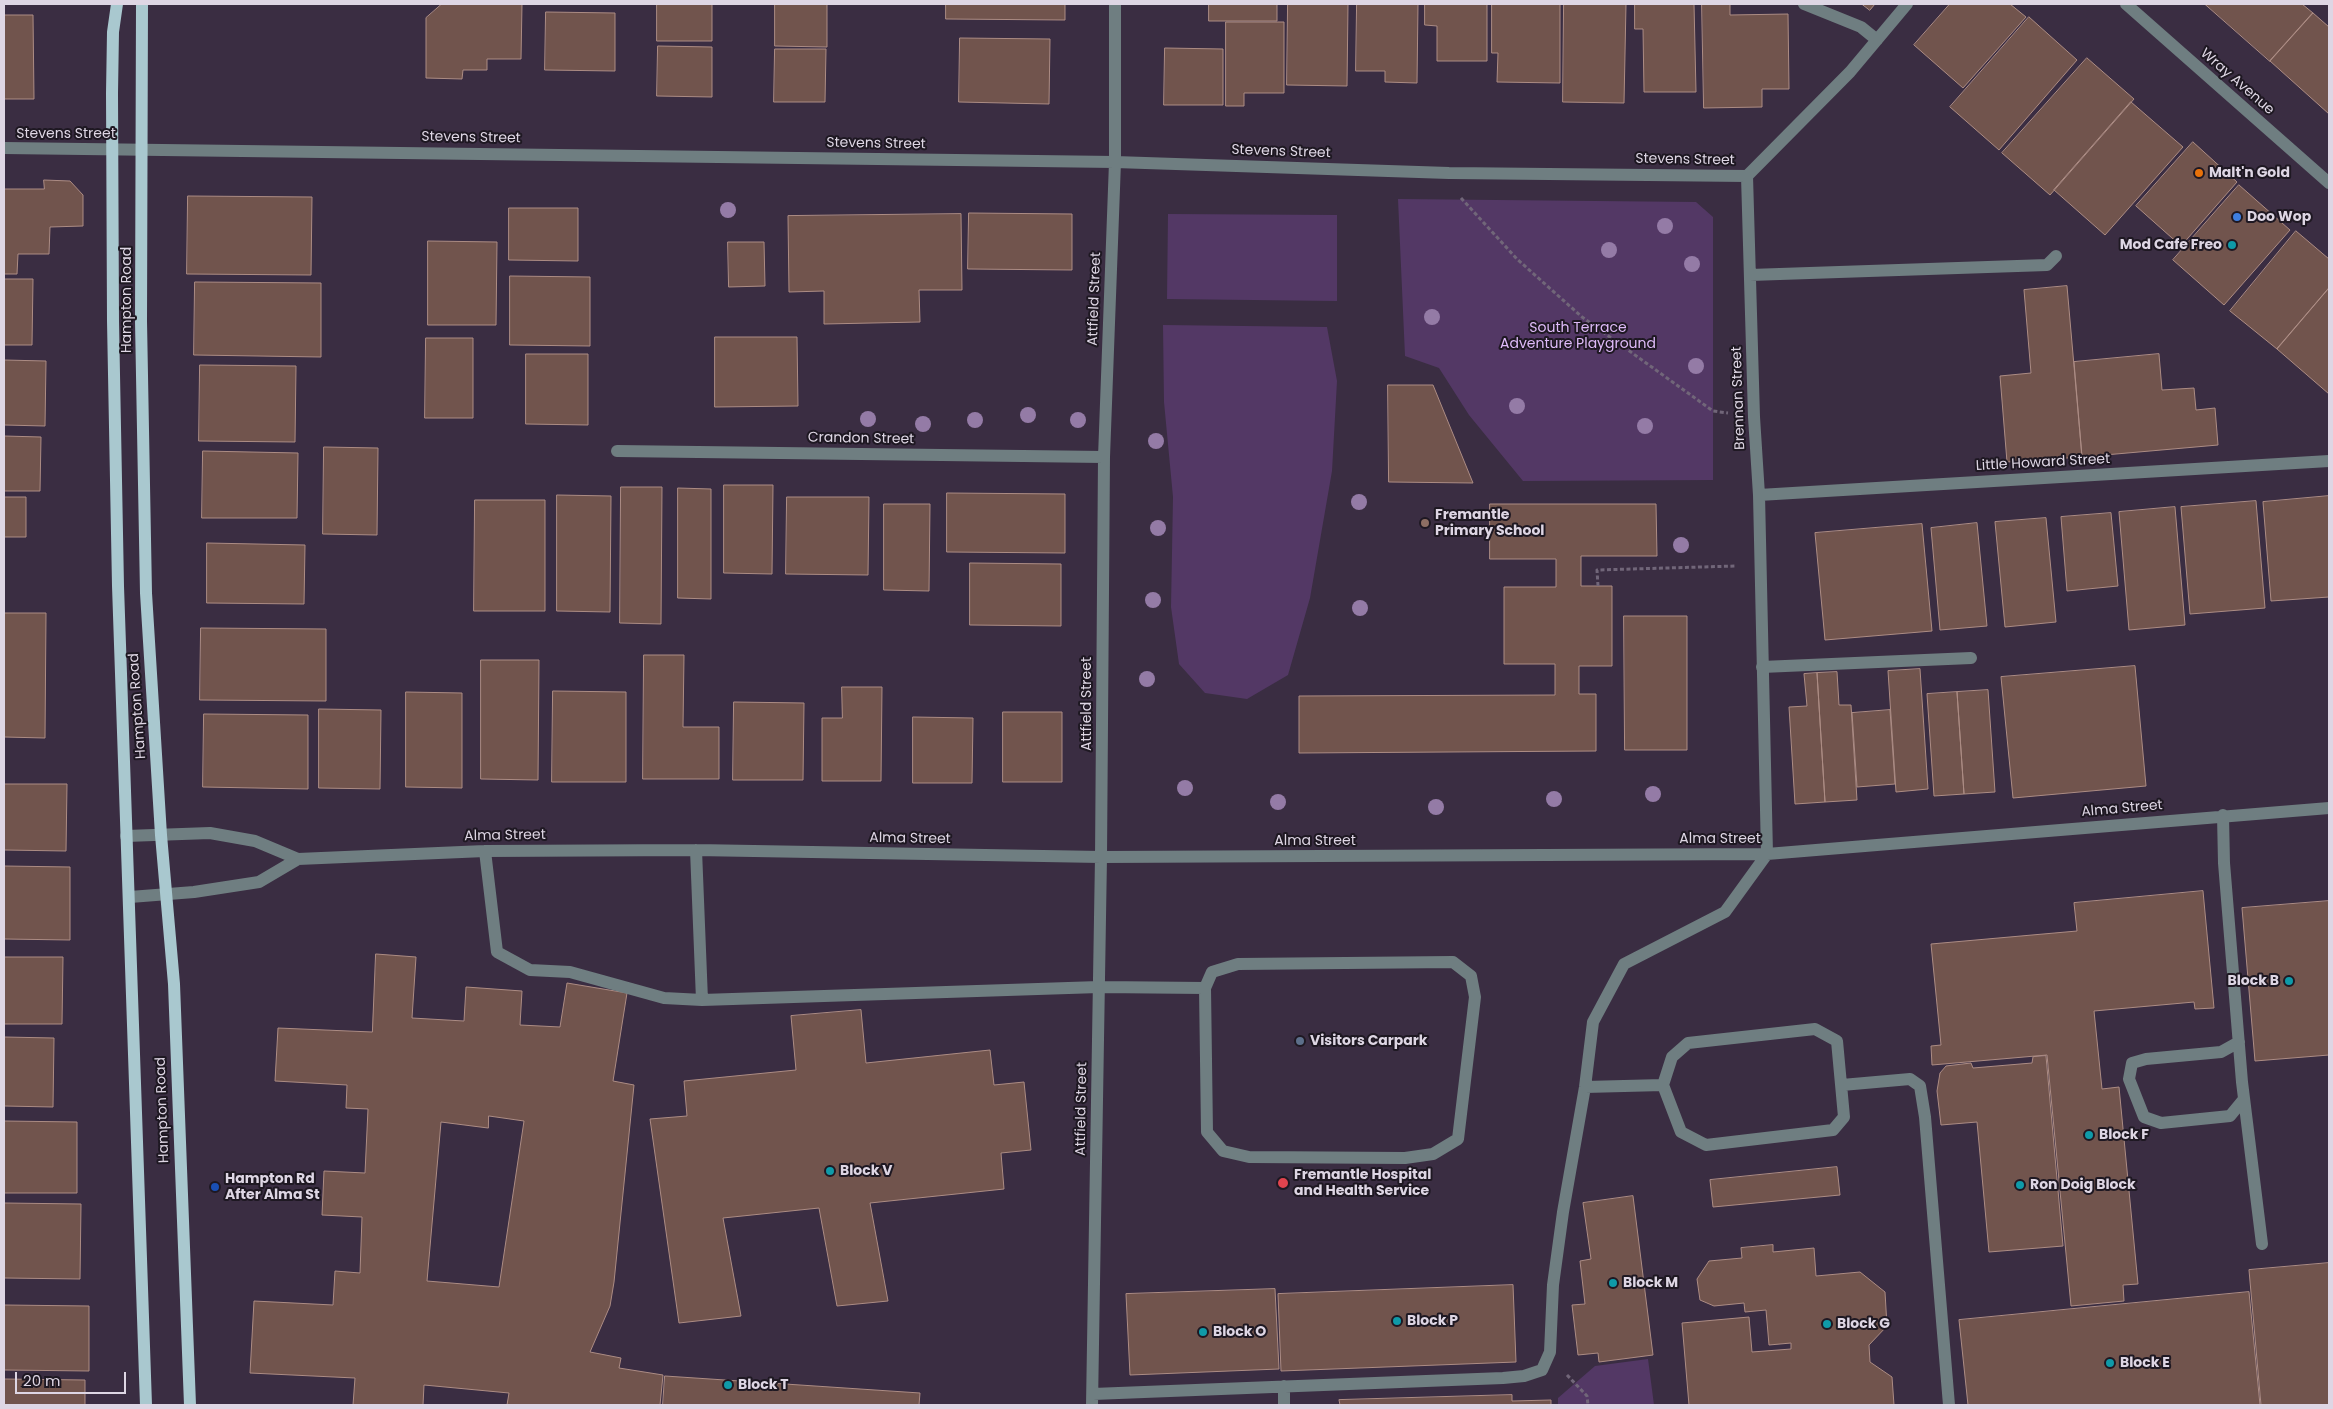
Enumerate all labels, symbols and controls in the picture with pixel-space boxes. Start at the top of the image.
street label: Wray Avenue [2197,45,2277,119]
street label: Stevens Street [16,126,116,142]
street label: Stevens Street [421,129,521,147]
street label: Stevens Street [826,135,926,153]
street label: Stevens Street [1231,142,1331,162]
street label: Stevens Street [1635,151,1735,169]
place label: Malt'n Gold [2209,165,2290,181]
marker: Malt'n Gold [2193,167,2205,179]
place label: Doo Wop [2247,209,2311,225]
marker: Doo Wop [2231,211,2243,223]
place label: Mod Cafe Freo [2120,237,2222,253]
marker: Mod Cafe Freo [2226,239,2238,251]
street label: Hampton Road [119,247,135,353]
street label: Attfield Street [1085,252,1105,346]
park label: South Terrace Adventure Playground [1500,320,1656,352]
street label: Brennan Street [1729,346,1749,450]
street label: Crandon Street [808,430,914,448]
street label: Little Howard Street [1975,451,2111,475]
place label: Fremantle Primary School [1435,507,1544,540]
marker: Fremantle Primary School [1419,517,1431,529]
street label: Hampton Road [126,652,150,760]
street label: Attfield Street [1079,657,1095,751]
street label: Alma Street [2081,797,2163,821]
street label: Alma Street [464,827,546,845]
street label: Alma Street [869,830,951,848]
street label: Alma Street [1679,831,1761,847]
street label: Alma Street [1274,833,1356,849]
place label: Block B [2227,973,2279,989]
marker: Block B [2283,975,2295,987]
place label: Visitors Carpark [1310,1033,1427,1049]
marker: Visitors Carpark [1294,1035,1306,1047]
street label: Hampton Road [153,1057,173,1163]
street label: Attfield Street [1073,1062,1091,1156]
place label: Block F [2099,1127,2149,1143]
marker: Block F [2083,1129,2095,1141]
place label: Block V [840,1163,893,1179]
marker: Block V [824,1165,836,1177]
place label: Fremantle Hospital and Health Service [1294,1167,1431,1200]
place label: Hampton Rd After Alma St [225,1171,320,1204]
marker: Fremantle Hospital and Health Service [1276,1176,1290,1190]
place label: Ron Doig Block [2030,1177,2136,1193]
marker: Ron Doig Block [2014,1179,2026,1191]
marker: Hampton Rd After Alma St [209,1181,221,1193]
place label: Block M [1623,1275,1678,1291]
marker: Block M [1607,1277,1619,1289]
place label: Block P [1407,1313,1458,1329]
marker: Block P [1391,1315,1403,1327]
place label: Block G [1837,1316,1890,1332]
marker: Block G [1821,1318,1833,1330]
place label: Block O [1213,1324,1266,1340]
marker: Block O [1197,1326,1209,1338]
place label: Block E [2120,1355,2170,1371]
marker: Block E [2104,1357,2116,1369]
scale bar [18,1362,129,1394]
text: 20 m [23,1370,61,1391]
place label: Block T [738,1377,789,1393]
marker: Block T [722,1379,734,1391]

